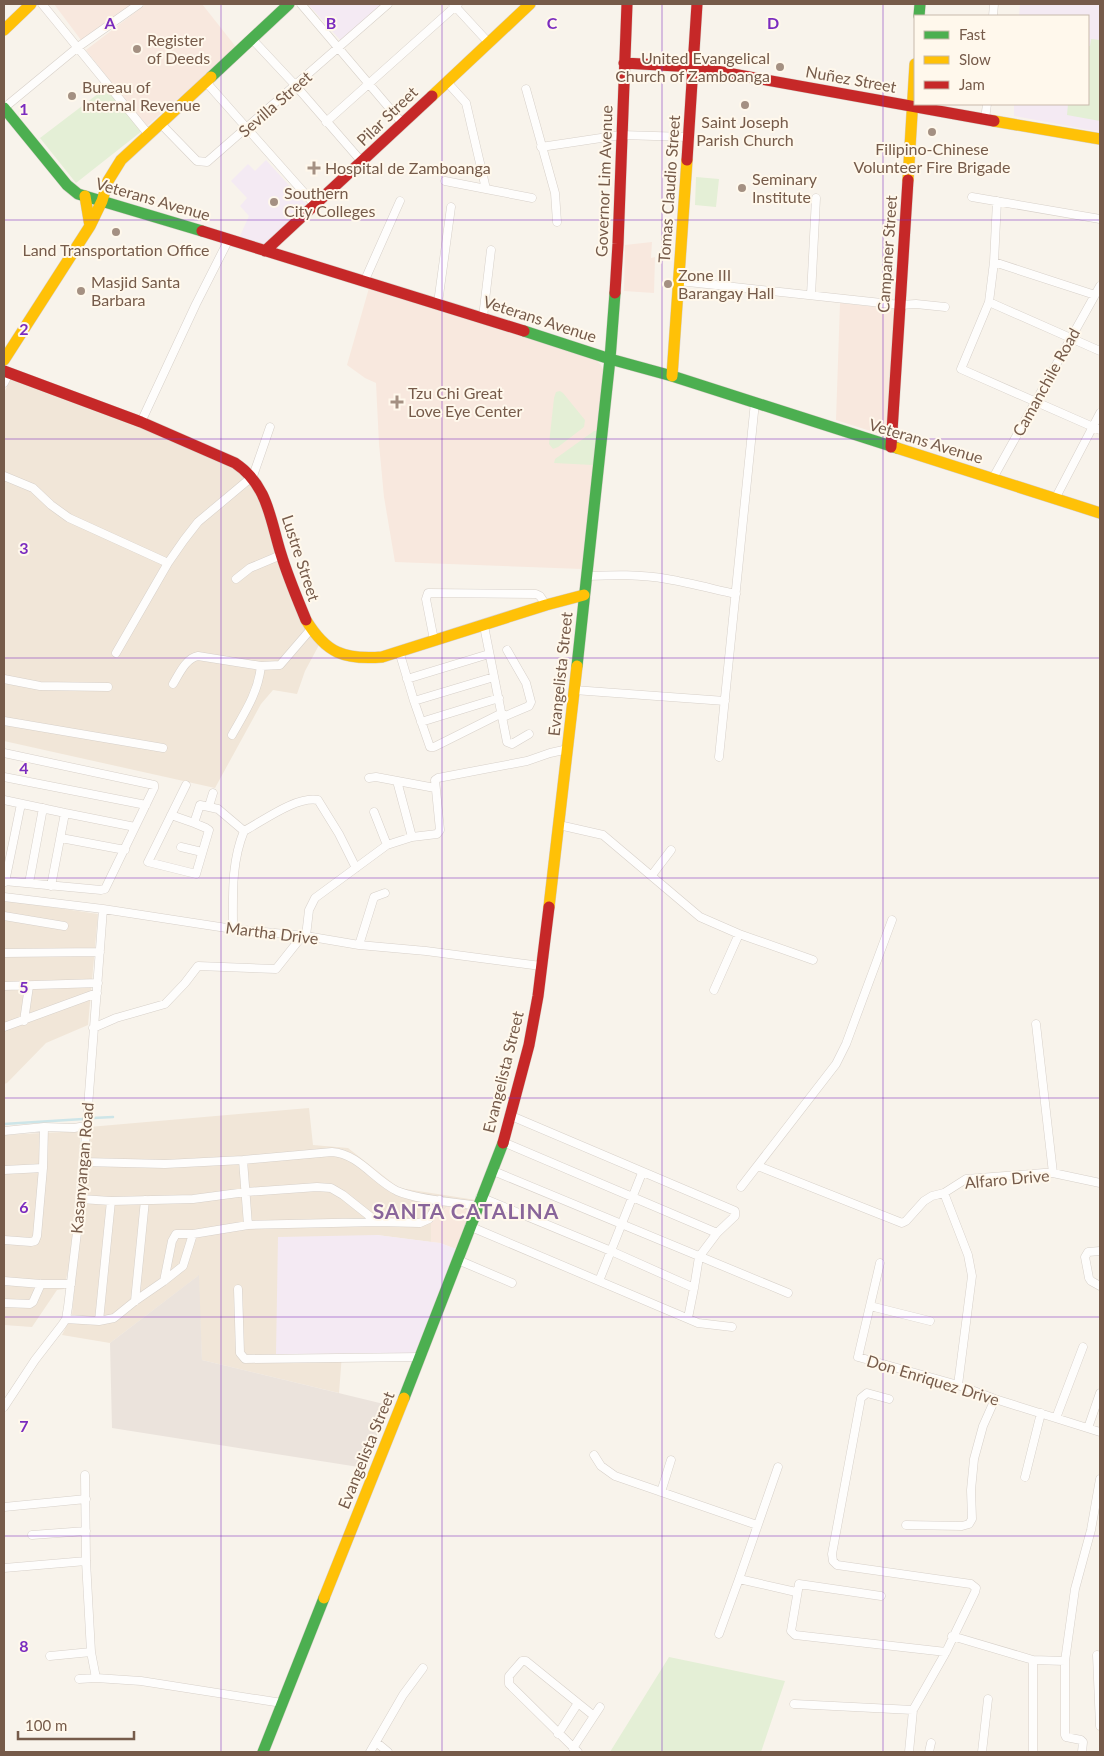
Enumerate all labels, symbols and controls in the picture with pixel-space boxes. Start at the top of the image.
text: A [103,13,116,32]
text: B [326,13,336,32]
text: C [547,13,558,32]
text: D [767,13,779,32]
legend [914,15,1089,105]
text: Fast [959,25,986,43]
place label: Register of Deeds [147,30,210,67]
marker: Register of Deeds [131,43,143,55]
place label: United Evangelical Church of Zamboanga [615,48,770,85]
text: Slow [959,50,991,68]
marker: United Evangelical Church of Zamboanga [774,61,786,73]
street label: Nuñez Street [804,61,898,96]
street label: Sevilla Street [234,67,315,141]
text: Jam [959,75,985,93]
place label: Bureau of Internal Revenue [82,77,200,114]
street label: Pilar Street [352,82,421,149]
marker: Bureau of Internal Revenue [66,90,78,102]
text: 1 [19,99,29,118]
marker: Saint Joseph Parish Church [739,99,751,111]
street label: Governor Lim Avenue [591,105,616,257]
place label: Saint Joseph Parish Church [696,112,794,149]
street label: Tomas Claudio Street [654,114,683,264]
marker: Filipino-Chinese Volunteer Fire Brigade [926,126,938,138]
place label: Filipino-Chinese Volunteer Fire Brigade [854,139,1010,176]
place label: Hospital de Zamboanga [325,158,491,177]
marker: Hospital de Zamboanga [307,161,321,175]
place label: Seminary Institute [752,169,818,206]
street label: Veterans Avenue [94,173,213,224]
marker: Seminary Institute [736,182,748,194]
place label: Southern City Colleges [284,183,375,220]
street label: Campaner Street [873,194,900,313]
marker: Southern City Colleges [268,196,280,208]
marker: Land Transportation Office [110,226,122,238]
place label: Land Transportation Office [22,240,210,259]
place label: Zone III Barangay Hall [678,265,774,302]
place label: Masjid Santa Barbara [91,272,180,309]
marker: Zone III Barangay Hall [662,278,674,290]
marker: Masjid Santa Barbara [75,285,87,297]
street label: Veterans Avenue [481,291,599,346]
text: 2 [19,319,29,338]
street label: Camanchile Road [1008,324,1083,439]
place label: Tzu Chi Great Love Eye Center [408,383,522,420]
marker: Tzu Chi Great Love Eye Center [390,395,404,409]
street label: Veterans Avenue [867,414,985,467]
street label: Lustre Street [279,512,324,604]
text: 3 [19,538,29,557]
street label: Evangelista Street [544,611,576,737]
text: 4 [19,758,29,777]
street label: Martha Drive [225,917,319,948]
text: 5 [19,977,29,996]
street label: Evangelista Street [478,1009,527,1135]
street label: Kasanyangan Road [66,1101,97,1234]
street label: Alfaro Drive [964,1165,1050,1192]
text: 6 [19,1197,29,1216]
district label: SANTA CATALINA [373,1198,559,1223]
street label: Don Enriquez Drive [865,1350,1002,1409]
street label: Evangelista Street [333,1388,398,1511]
text: 7 [19,1416,29,1435]
text: 8 [19,1636,29,1655]
scale bar [18,1708,134,1740]
text: 100 m [25,1716,67,1734]

